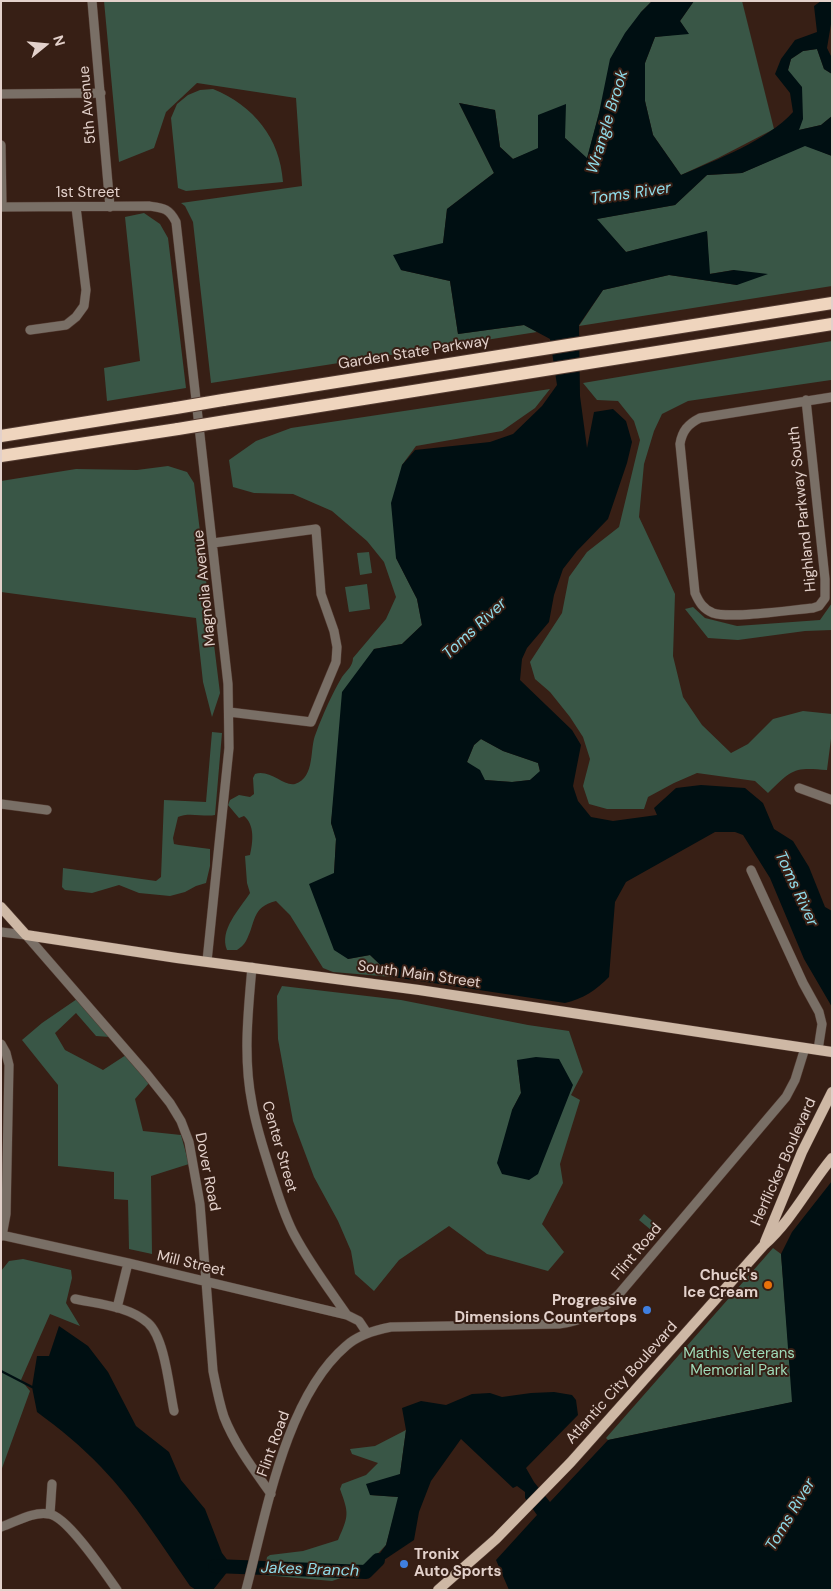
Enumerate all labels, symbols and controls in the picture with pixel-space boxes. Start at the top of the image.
north arrow [20,20,70,70]
text: N [49,33,69,48]
street label: 5th Avenue [76,65,100,145]
water label: Wrangle Brook [583,68,633,176]
water label: Toms River [590,179,672,209]
street label: 1st Street [56,184,120,202]
street label: Garden State Parkway [337,332,491,374]
street label: Highland Parkway South [785,425,821,593]
street label: Magnolia Avenue [190,529,220,647]
water label: Toms River [439,594,511,664]
water label: Toms River [770,848,822,930]
street label: South Main Street [356,957,482,993]
street label: Herflicker Boulevard [748,1095,820,1229]
street label: Center Street [257,1099,301,1195]
street label: Dover Road [191,1131,223,1213]
street label: Flint Road [608,1220,666,1284]
street label: Mill Street [155,1247,227,1281]
place label: Chuck's Ice Cream [683,1267,758,1302]
marker: Chuck's Ice Cream [762,1279,774,1291]
place label: Progressive Dimensions Countertops [454,1292,637,1327]
marker: Progressive Dimensions Countertops [641,1304,653,1316]
street label: Atlantic City Boulevard [562,1318,682,1448]
park label: Mathis Veterans Memorial Park [683,1345,795,1380]
street label: Flint Road [254,1409,294,1479]
water label: Toms River [762,1475,820,1555]
place label: Tronix Auto Sports [414,1546,501,1581]
marker: Tronix Auto Sports [398,1558,410,1570]
water label: Jakes Branch [261,1559,359,1581]

